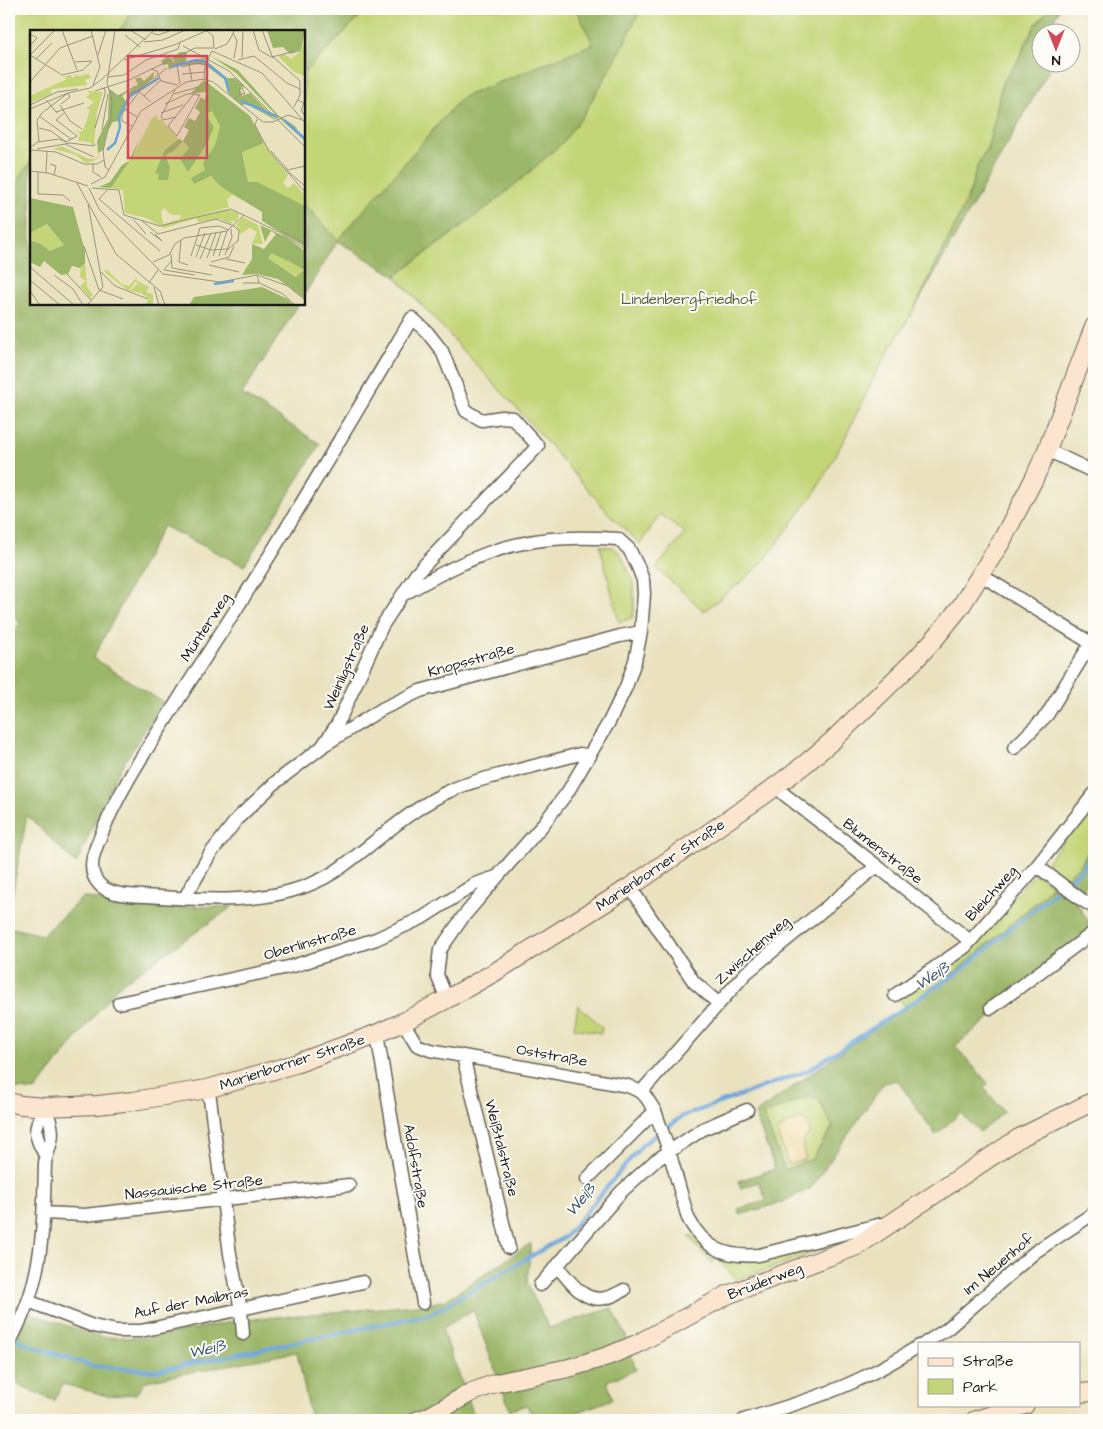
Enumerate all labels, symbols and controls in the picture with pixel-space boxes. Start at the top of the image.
north arrow [1030,22,1080,72]
inset map [30,30,305,305]
text: N [1051,50,1060,70]
park label: Lindenbergfriedhof [621,289,757,311]
street label: Münterweg [175,589,236,666]
street label: Weinligstraße [318,621,376,714]
street label: Knopsstraße [425,638,517,683]
street label: Marienborner Straße [592,814,729,917]
street label: Blumenstraße [838,814,927,889]
street label: Bleichweg [961,861,1023,926]
street label: Zwischenweg [710,911,795,990]
street label: Oberlinstraße [261,919,359,966]
water label: Weiß [911,956,955,995]
street label: Marienborner Straße [217,1029,368,1096]
street label: Oststraße [515,1039,589,1072]
street label: Weißtalstraße [479,1097,524,1199]
street label: Adolfstraße [398,1122,433,1210]
street label: Nassauische Straße [124,1170,264,1205]
water label: Weiß [560,1178,602,1221]
street label: Im Neuenhof [959,1229,1038,1300]
street label: Brüderweg [725,1257,806,1306]
street label: Auf der Maibras [132,1281,251,1324]
water label: Weiß [187,1334,228,1364]
legend [918,1342,1080,1406]
text: Straße [963,1351,1013,1372]
text: Park [963,1377,998,1398]

